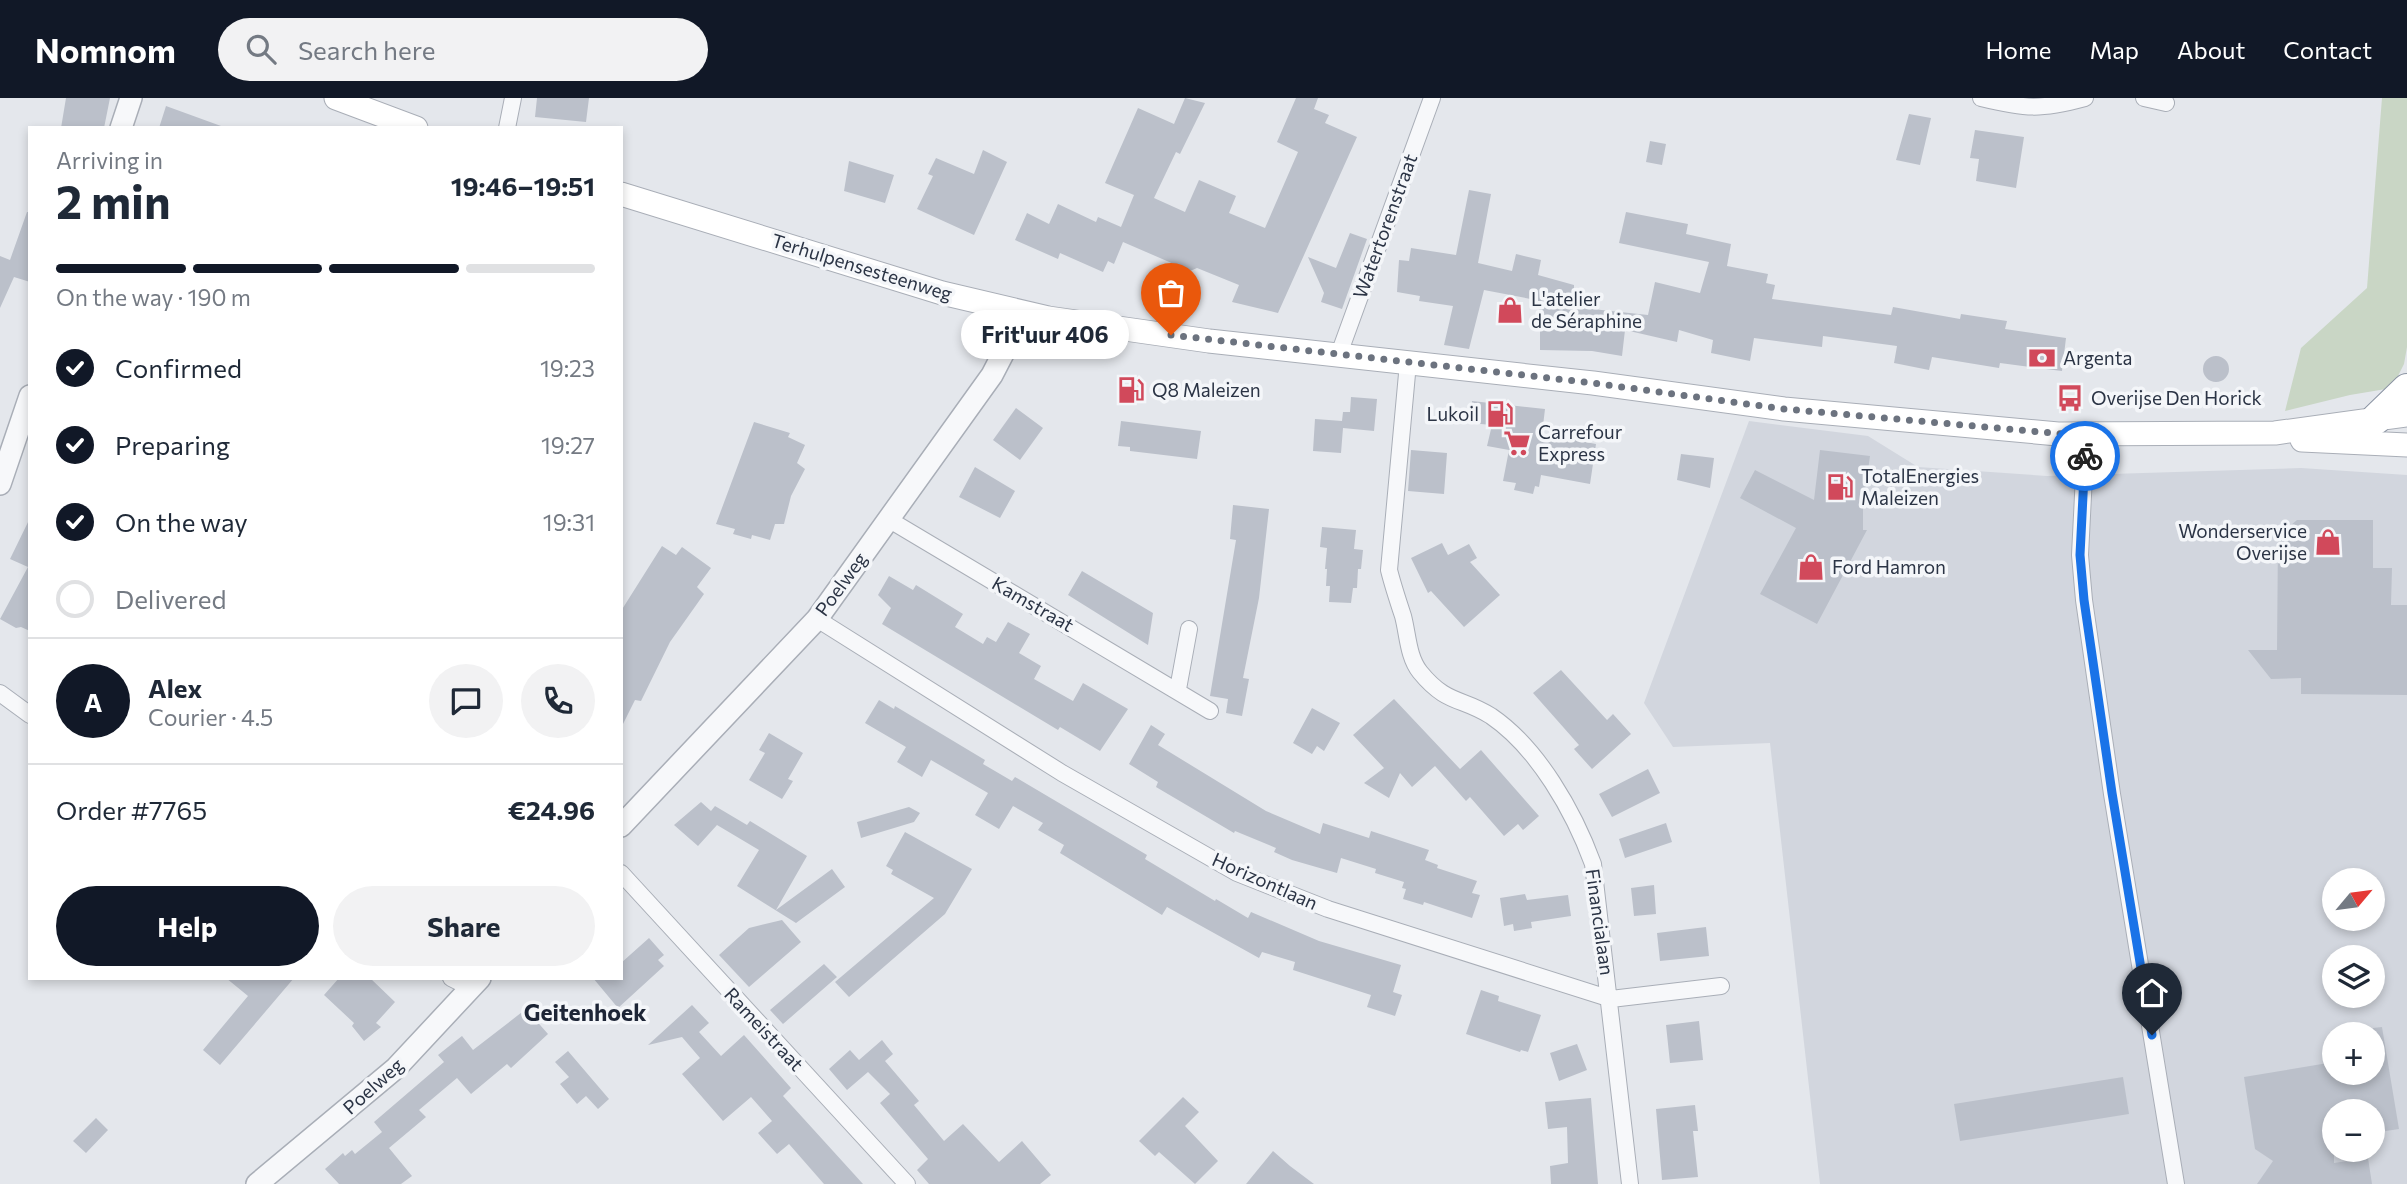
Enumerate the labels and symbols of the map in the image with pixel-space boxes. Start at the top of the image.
street label: Watertorenstraat [1348,150,1421,301]
street label: Terhulpensesteenweg [769,228,955,305]
pin [1141,263,1201,335]
place label: L'atelier de Séraphine [1531,287,1642,332]
shop icon: L'atelier de Séraphine [1495,295,1525,325]
callout: Frit'uur 406 [961,310,1129,360]
bank icon: Argenta [2027,343,2057,373]
place label: Argenta [2063,346,2132,369]
fuel station icon: Q8 Maleizen [1116,375,1146,405]
place label: Q8 Maleizen [1152,378,1261,401]
bus stop icon: Overijse Den Horick [2055,383,2085,413]
place label: Overijse Den Horick [2091,386,2262,409]
fuel station icon: Lukoil [1485,399,1515,429]
place label: Lukoil [1427,402,1479,425]
place label: Carrefour Express [1538,420,1623,465]
courier [2050,421,2120,491]
supermarket icon: Carrefour Express [1502,428,1532,458]
place label: TotalEnergies Maleizen [1861,464,1979,509]
fuel station icon: TotalEnergies Maleizen [1825,472,1855,502]
place label: Wonderservice Overijse [2178,519,2307,564]
shop icon: Wonderservice Overijse [2313,527,2343,557]
street label: Poelweg [810,547,871,620]
shop icon: Ford Hamron [1796,552,1826,582]
place label: Ford Hamron [1832,555,1946,578]
street label: Kamstraat [988,571,1078,636]
street label: Horizontlaan [1209,847,1322,914]
street label: Financialaan [1582,867,1619,977]
north arrow [2322,868,2385,931]
pin [2122,963,2182,1035]
street label: Rameistraat [720,982,809,1075]
district label: Geitenhoek [524,998,646,1026]
street label: Poelweg [338,1053,407,1119]

